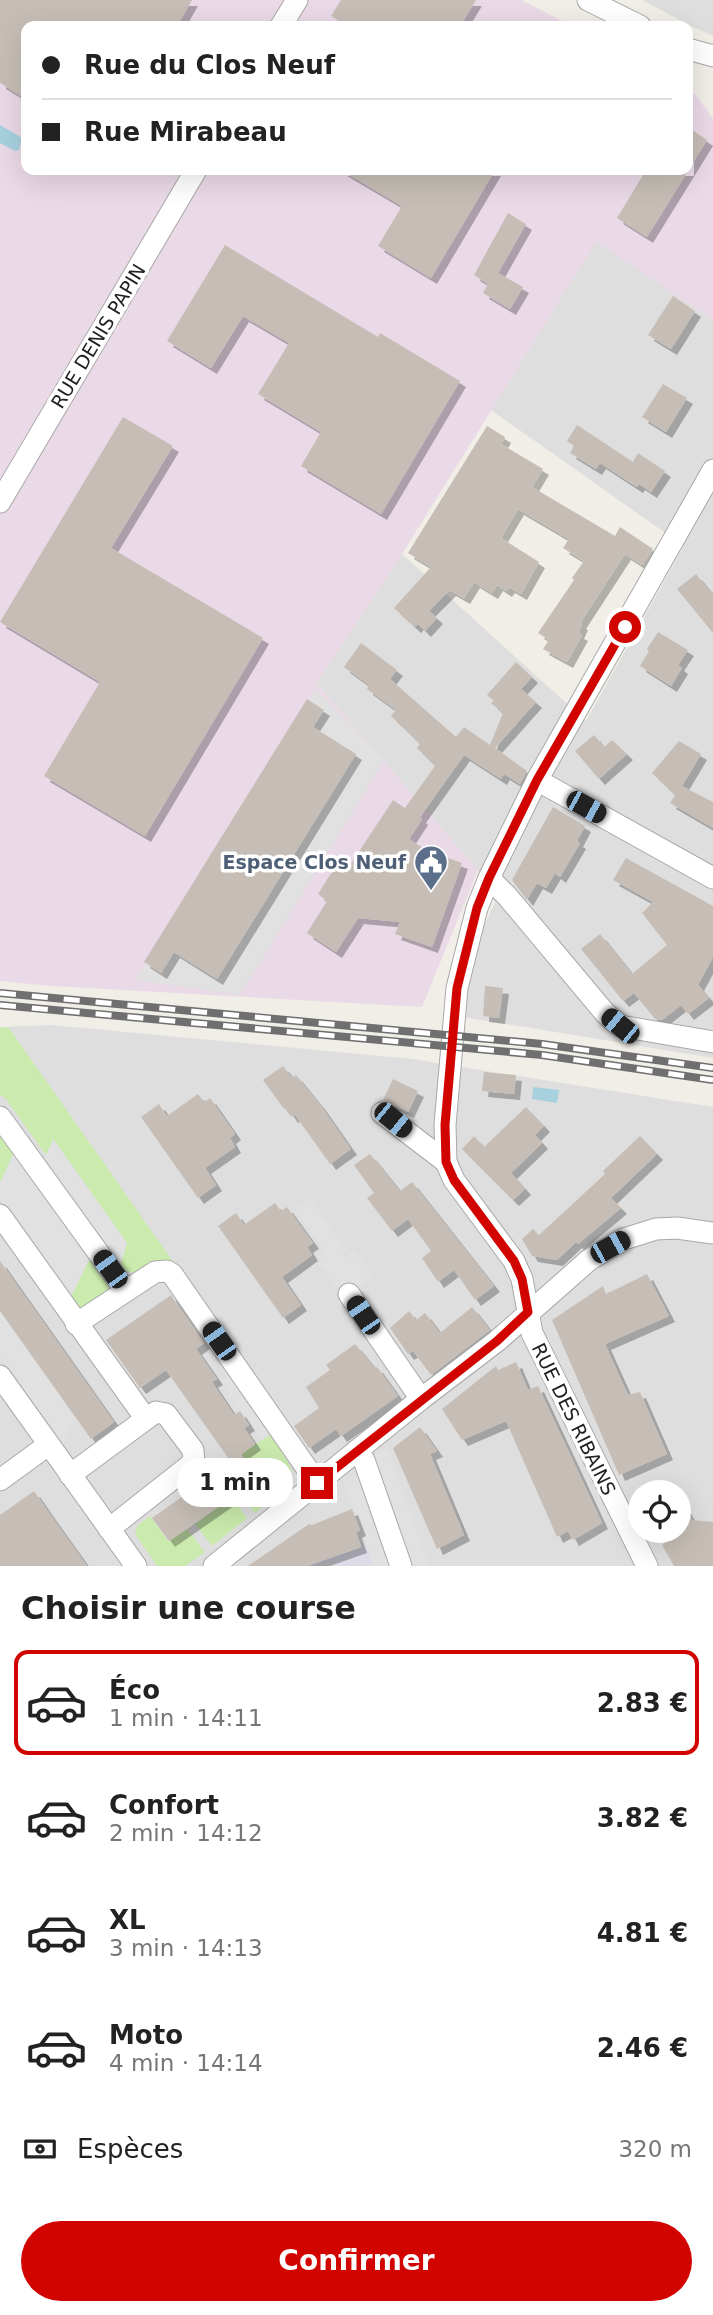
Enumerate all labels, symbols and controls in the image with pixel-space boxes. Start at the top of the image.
text: Rue du Clos Neuf [84,50,335,80]
text: Rue Mirabeau [84,117,287,147]
street label: RUE DENIS PAPIN [46,260,150,412]
route start [609,611,641,643]
car [563,788,610,826]
public building icon: Espace Clos Neuf [412,843,450,892]
place label: Espace Clos Neuf [223,851,407,873]
car [598,1005,643,1047]
car [371,1099,416,1141]
car [587,1228,634,1266]
car [90,1246,131,1292]
car [343,1292,384,1338]
car [199,1318,240,1364]
street label: RUE DES RIBAINS [528,1339,620,1499]
callout: 1 min [177,1458,292,1508]
route end [301,1467,333,1499]
text: 1 min [199,1469,271,1495]
map controls [628,1480,691,1543]
button: locate [628,1480,691,1543]
text: Choisir une course [21,1589,356,1627]
icon: car [25,1671,88,1734]
text: Éco [109,1675,160,1705]
text: 2.83 € [597,1688,688,1718]
text: 1 min · 14:11 [109,1705,263,1731]
icon: car [25,1786,88,1849]
text: Confort [109,1790,219,1820]
text: 3.82 € [597,1803,688,1833]
text: 2 min · 14:12 [109,1820,263,1846]
icon: car [25,1901,88,1964]
text: XL [109,1905,146,1935]
text: 4.81 € [597,1918,688,1948]
text: 3 min · 14:13 [109,1935,263,1961]
icon: car [25,2016,88,2079]
text: Moto [109,2020,183,2050]
text: 2.46 € [597,2033,688,2063]
text: 4 min · 14:14 [109,2050,263,2076]
icon: cash [21,2130,59,2168]
text: Espèces [77,2134,183,2164]
text: 320 m [618,2136,692,2162]
button: Confirmer [21,2221,692,2301]

